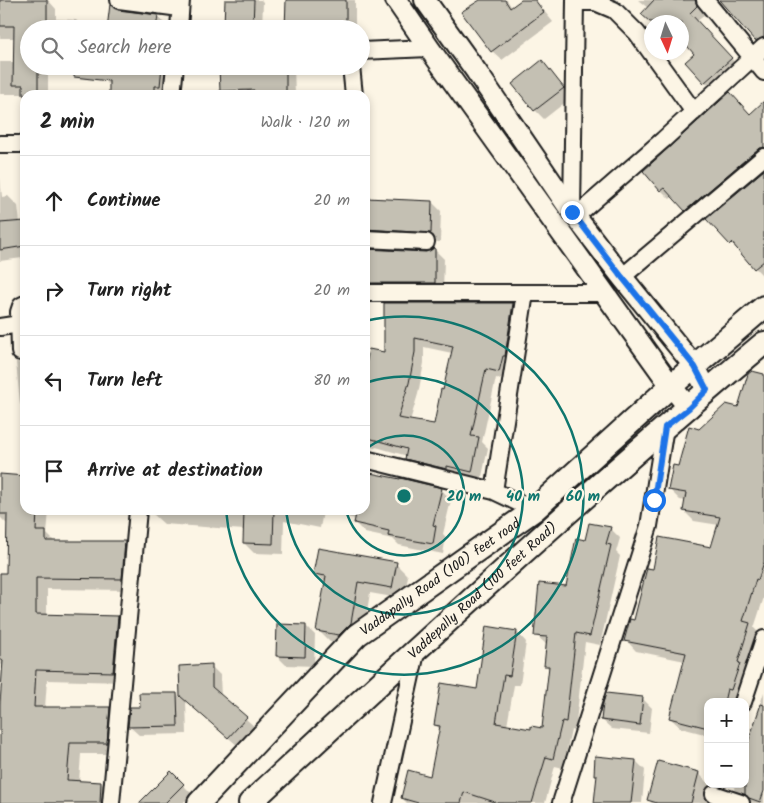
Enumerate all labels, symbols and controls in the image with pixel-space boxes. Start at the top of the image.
north arrow [644,15,689,60]
search box [20,20,370,75]
text: Search here [78,33,172,63]
icon: search [38,34,66,62]
text: 2 min [40,106,95,139]
text: Walk · 120 m [260,110,350,135]
text: Continue [87,186,160,216]
icon: ahead [40,187,68,215]
text: 20 m [314,188,350,213]
route end [561,201,584,224]
text: Turn right [87,276,172,306]
icon: right [40,277,68,305]
text: 20 m [314,278,350,303]
text: Turn left [87,366,162,396]
icon: left [40,367,68,395]
text: 80 m [313,368,350,393]
text: Arrive at destination [87,456,263,486]
icon: arrive [40,457,68,485]
text: 20 m [447,485,481,509]
text: 40 m [506,485,540,509]
text: 60 m [566,485,600,509]
centre of rings [395,487,413,505]
route start [643,489,666,512]
street label: Vaddapally Road (100) feet road [356,512,526,642]
street label: Vaddepally Road (100 feet Road) [403,517,563,665]
map controls [704,698,749,788]
button: + [704,698,749,743]
button: − [704,743,749,788]

